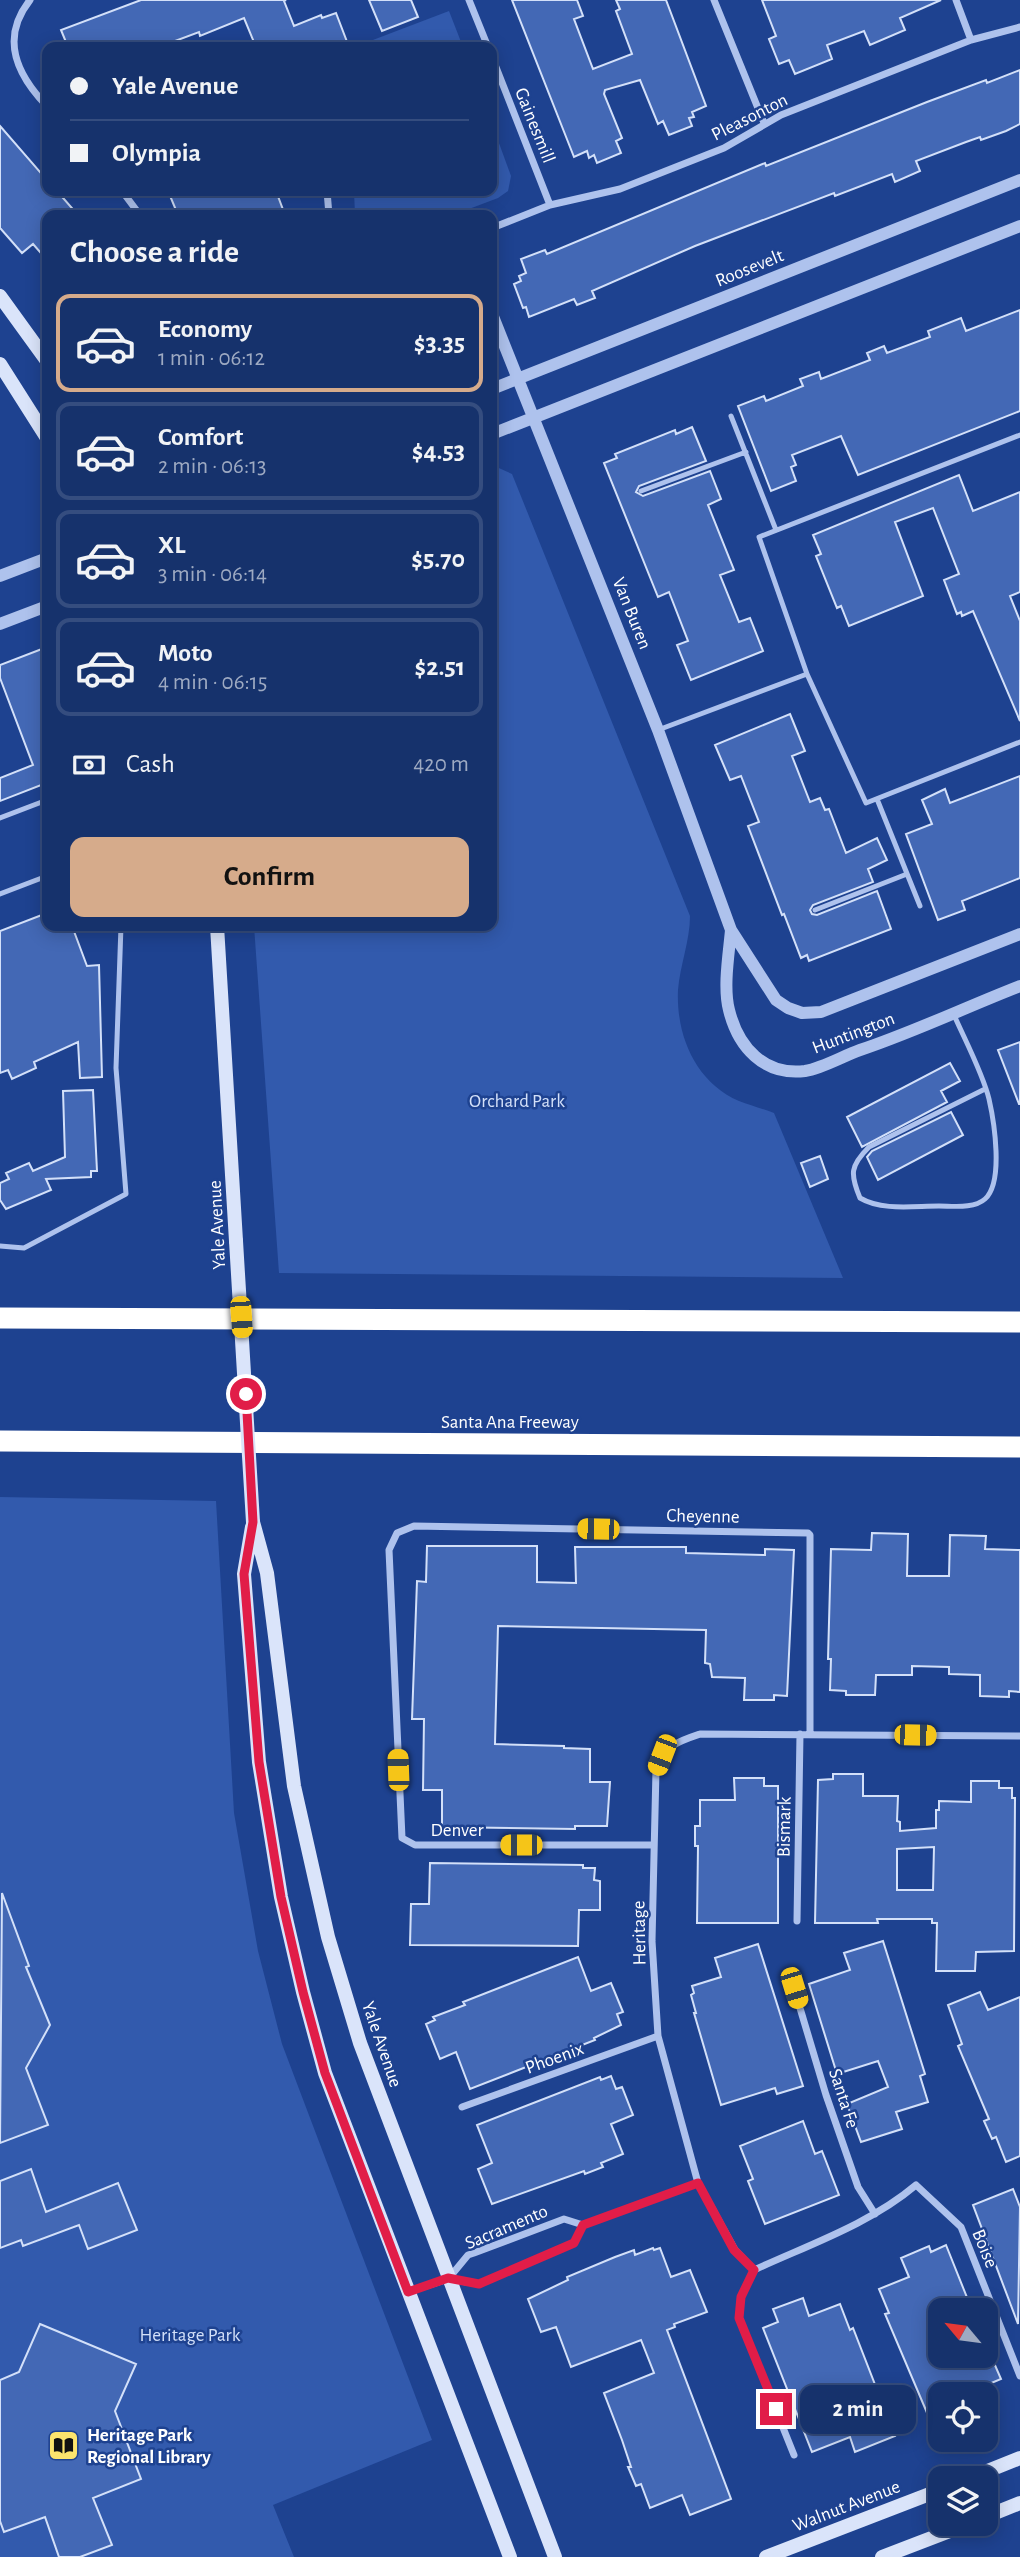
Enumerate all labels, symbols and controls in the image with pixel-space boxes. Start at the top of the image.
text: Yale Avenue [112,73,238,99]
street label: Gainesmill [511,85,558,166]
street label: Pleasonton [708,90,791,145]
text: Olympia [112,140,201,166]
text: Choose a ride [70,236,239,268]
street label: Roosevelt [713,246,786,291]
icon: car [74,312,137,375]
text: Economy [158,316,252,342]
text: $3.35 [414,330,465,356]
text: 1 min · 06:12 [158,347,265,370]
icon: car [74,420,137,483]
text: Comfort [158,424,243,450]
text: $4.53 [412,438,465,464]
text: 2 min · 06:13 [158,455,267,478]
icon: car [74,528,137,591]
text: XL [158,532,185,558]
text: $5.70 [411,546,465,572]
text: 3 min · 06:14 [158,563,267,586]
street label: Van Buren [609,575,655,652]
icon: car [74,636,137,699]
text: Moto [158,640,213,666]
text: $2.51 [415,654,465,680]
text: 4 min · 06:15 [158,671,267,694]
icon: cash [70,746,108,784]
text: Cash [126,751,175,777]
text: 420 m [413,753,469,776]
button: Confirm [70,837,469,917]
street label: Huntington [810,1009,897,1058]
park label: Orchard Park [469,1092,565,1111]
street label: Yale Avenue [206,1180,229,1270]
car [230,1295,253,1339]
route start [230,1378,262,1410]
street label: Santa Ana Freeway [441,1413,579,1432]
street label: Cheyenne [666,1506,740,1527]
car [577,1518,620,1540]
car [894,1724,937,1746]
car [645,1732,680,1778]
car [387,1749,410,1791]
street label: Bismark [774,1796,795,1857]
street label: Denver [430,1821,484,1840]
car [501,1835,543,1856]
street label: Heritage [629,1900,650,1966]
car [778,1965,811,2011]
street label: Yale Avenue [358,1999,405,2090]
street label: Phoenix [523,2039,586,2078]
street label: Santa Fe [825,2066,862,2131]
street label: Sacramento [462,2201,551,2253]
street label: Boise [968,2227,1001,2271]
north arrow [928,2298,998,2368]
map controls [928,2298,998,2536]
park label: Heritage Park [140,2326,241,2345]
button: locate [928,2382,998,2452]
callout: 2 min [800,2384,916,2434]
route end [760,2393,792,2425]
text: 2 min [832,2398,884,2421]
place label: Heritage Park Regional Library [87,2426,211,2467]
library icon: Heritage Park Regional Library [47,2428,81,2462]
button: layers [928,2466,998,2536]
street label: Walnut Avenue [790,2477,903,2536]

